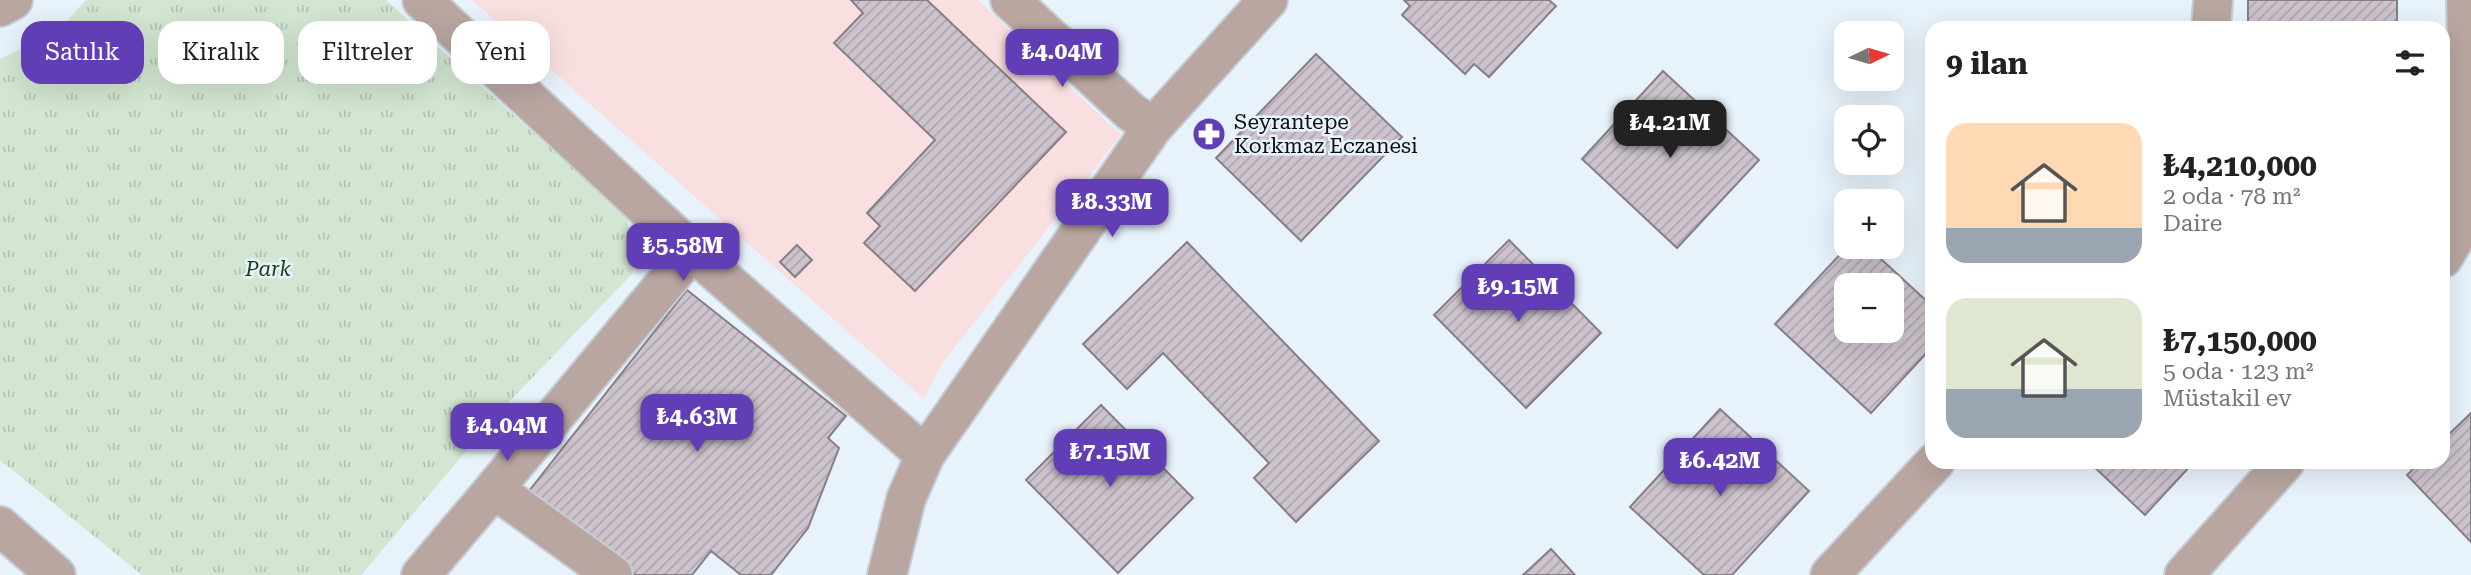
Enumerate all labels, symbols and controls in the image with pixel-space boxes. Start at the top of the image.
chip: Satılık [21,21,144,84]
chip: Kiralık [158,21,284,84]
chip: Filtreler [298,21,437,84]
chip: Yeni [451,21,550,84]
north arrow [1834,21,1904,91]
map controls [1834,21,1904,343]
pin: ₺4.04M [1005,29,1119,89]
text: ₺4.04M [1022,38,1102,65]
icon: filters [2391,44,2429,82]
text: 9 ilan [1946,46,2028,81]
pin: ₺4.21M [1613,100,1727,160]
button: locate [1834,105,1904,175]
text: ₺4.21M [1630,109,1710,136]
place label: Seyrantepe Korkmaz Eczanesi [1234,110,1418,158]
pharmacy icon: Seyrantepe Korkmaz Eczanesi [1190,115,1228,153]
text: ₺4,210,000 [2163,148,2317,183]
icon: home [2002,151,2086,235]
pin: ₺8.33M [1055,180,1169,239]
text: 2 oda · 78 m² [2163,183,2301,210]
text: ₺8.33M [1072,188,1152,215]
button: + [1834,189,1904,259]
text: Daire [2163,210,2222,237]
pin: ₺5.58M [626,224,740,283]
text: ₺5.58M [643,232,723,259]
park label: Park [244,257,291,281]
pin: ₺9.15M [1461,264,1575,324]
text: ₺9.15M [1478,273,1558,300]
button: − [1834,273,1904,343]
text: ₺7,150,000 [2163,323,2317,358]
icon: home [2002,326,2086,410]
text: 5 oda · 123 m² [2163,358,2313,385]
text: Müstakil ev [2163,385,2292,412]
pin: ₺4.63M [640,394,754,454]
text: ₺4.63M [657,403,737,430]
pin: ₺4.04M [450,404,564,463]
text: ₺4.04M [467,412,547,439]
pin: ₺7.15M [1053,430,1167,489]
text: ₺7.15M [1070,438,1150,465]
pin: ₺6.42M [1663,438,1777,498]
text: ₺6.42M [1680,447,1760,474]

